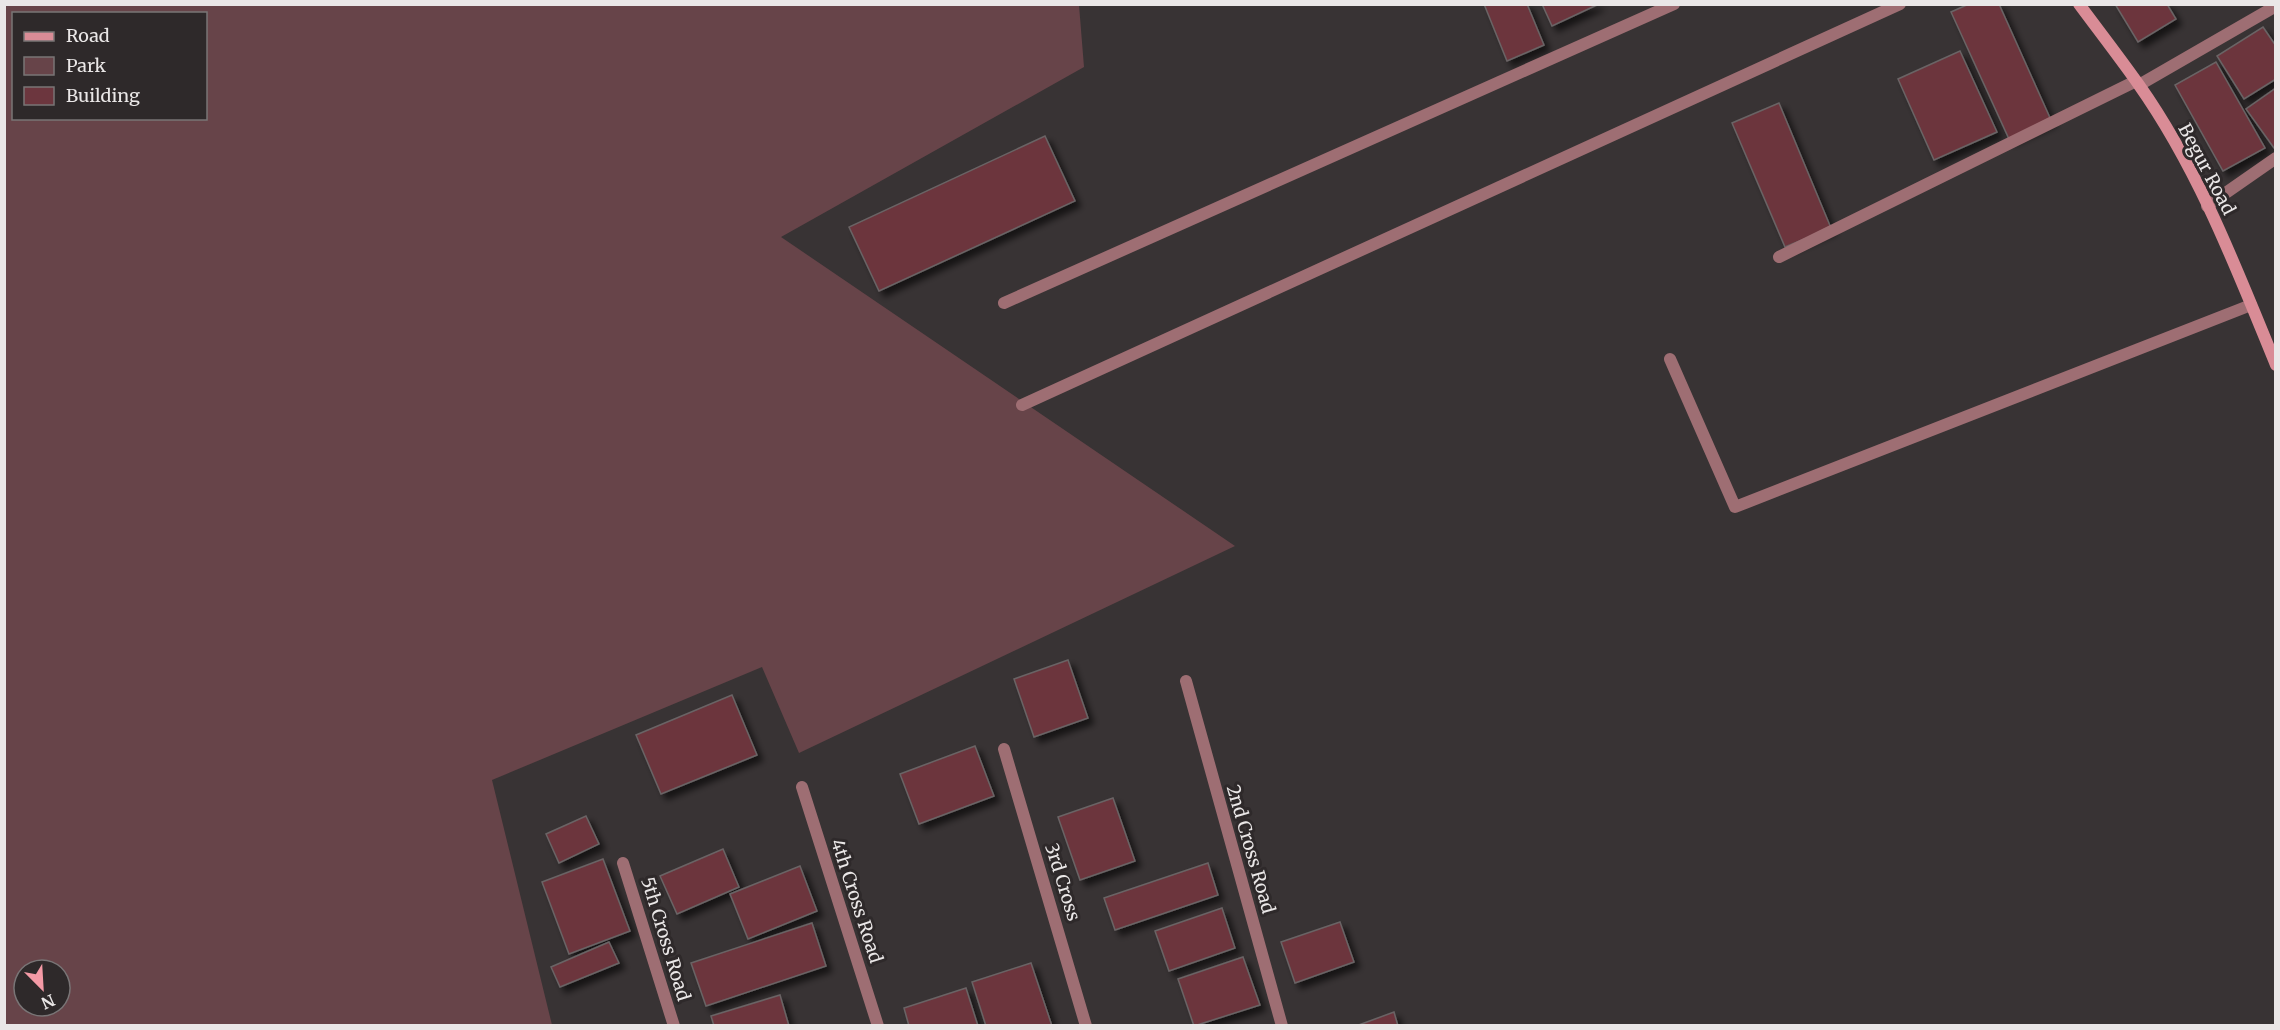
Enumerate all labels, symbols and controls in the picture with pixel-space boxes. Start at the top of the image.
legend [12,12,207,120]
text: Road [66,24,110,47]
text: Park [66,54,107,77]
text: Building [66,84,140,107]
street label: Begur Road [2173,119,2241,219]
street label: 2nd Cross Road [1222,782,1280,916]
street label: 4th Cross Road [826,836,888,966]
street label: 3rd Cross [1040,840,1086,924]
street label: 5th Cross Road [636,874,696,1004]
north arrow [12,958,72,1018]
text: N [38,990,58,1014]

